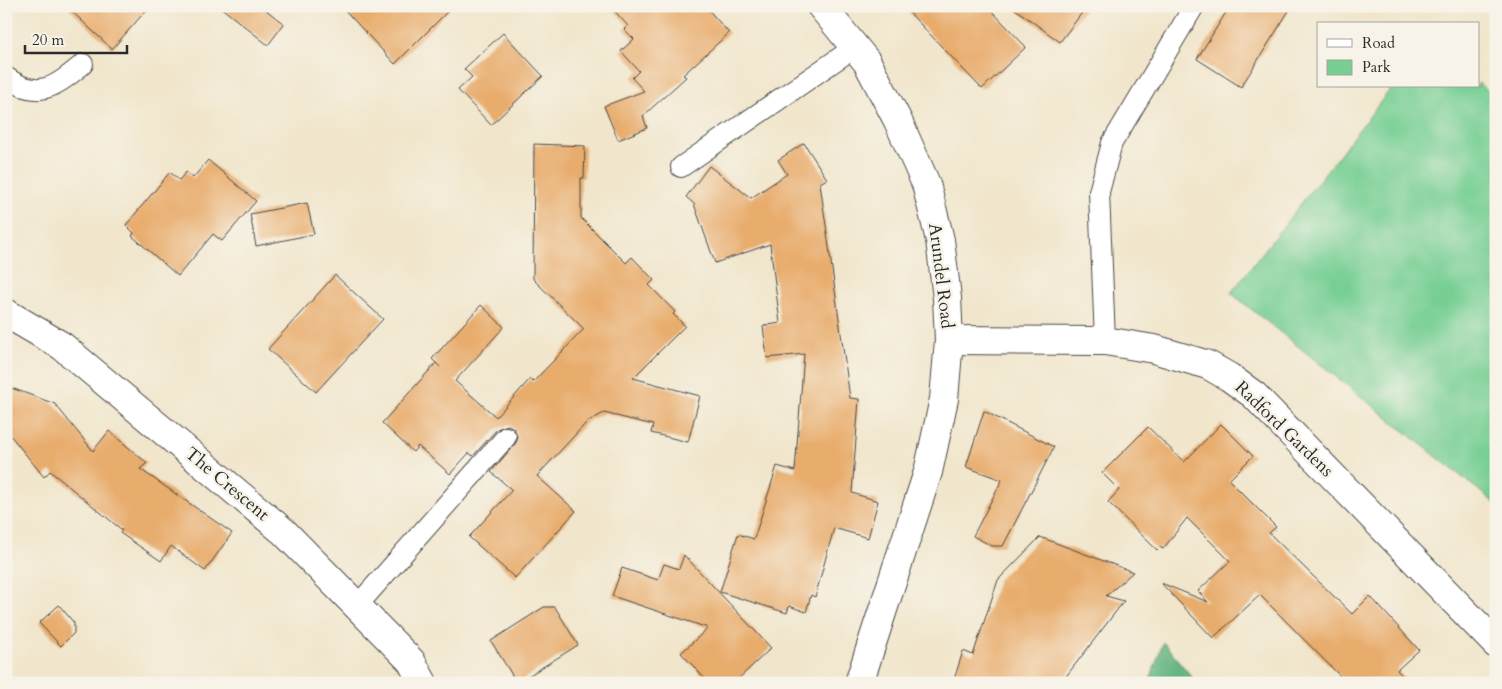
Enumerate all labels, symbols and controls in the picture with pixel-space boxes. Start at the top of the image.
scale bar [25,22,128,54]
legend [1317,22,1480,88]
text: 20 m [32,30,64,50]
text: Road [1362,33,1395,53]
text: Park [1362,57,1391,77]
street label: Arundel Road [922,222,960,331]
street label: Radford Gardens [1229,375,1339,483]
street label: The Crescent [180,441,275,527]

